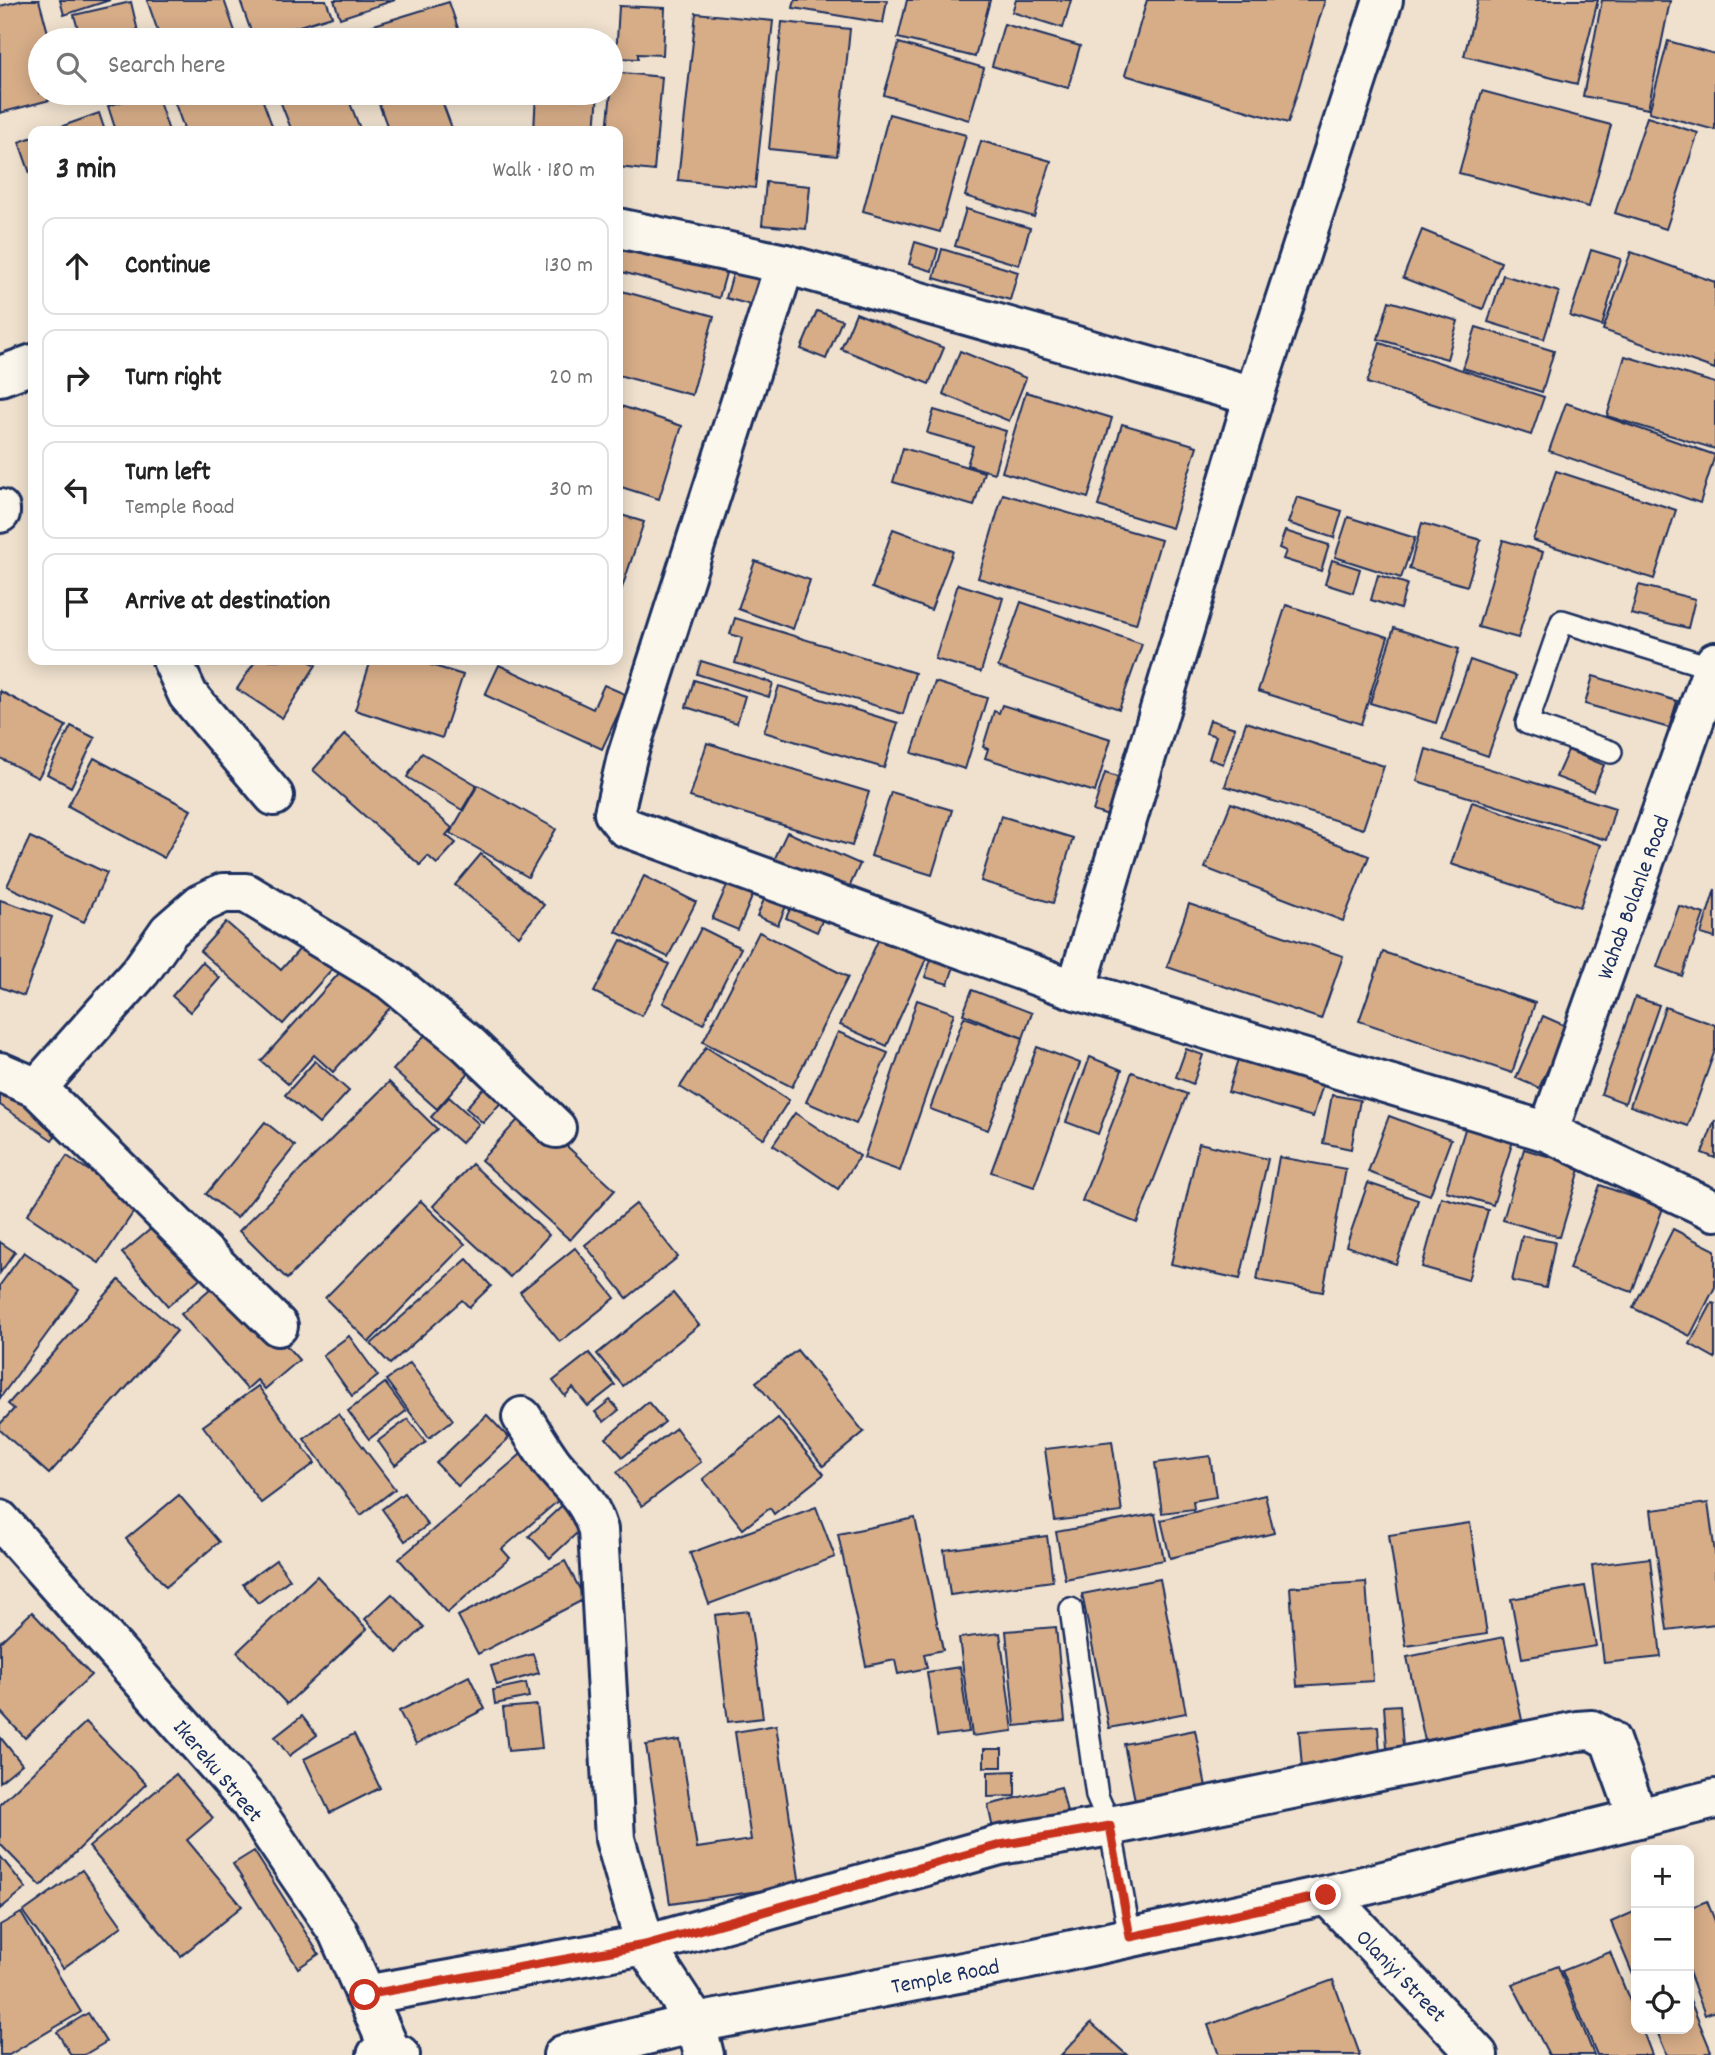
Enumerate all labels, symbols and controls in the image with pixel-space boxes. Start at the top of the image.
search box [28,28,623,105]
icon: search [52,48,90,86]
text: Search here [108,48,226,85]
text: 3 min [56,150,116,193]
text: Walk · 180 m [492,155,595,188]
icon: ahead [58,247,96,285]
text: Continue [125,248,210,285]
text: 130 m [544,250,593,283]
icon: right [58,359,96,397]
text: Turn right [125,360,222,397]
text: 20 m [549,362,593,395]
text: Turn left [125,455,211,492]
icon: left [58,471,96,509]
text: 30 m [549,474,593,507]
text: Temple Road [125,492,235,525]
icon: arrive [58,583,96,621]
text: Arrive at destination [125,584,330,621]
street label: Wahab Bolanle Road [1590,812,1680,985]
street label: Ikereku Street [163,1713,269,1831]
map controls [1631,1845,1694,2034]
button: + [1631,1845,1694,1908]
route end [1310,1879,1341,1910]
button: − [1631,1908,1694,1971]
street label: Olaniyi Street [1346,1923,1453,2032]
street label: Temple Road [889,1952,1003,2005]
button: locate [1631,1971,1694,2034]
route start [349,1979,380,2010]

